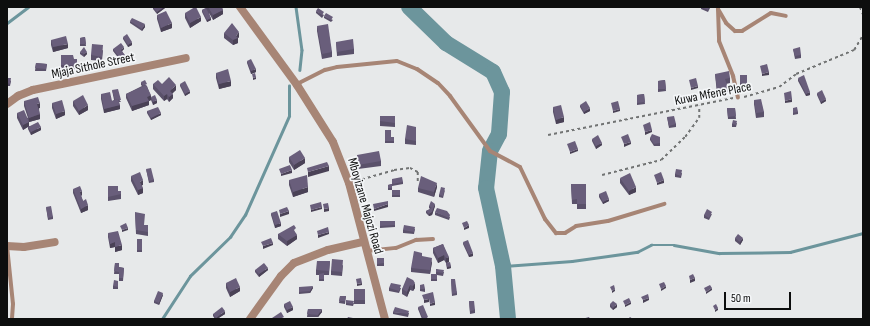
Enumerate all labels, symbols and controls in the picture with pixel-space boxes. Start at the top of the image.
street label: Mjaja Sithole Street [50,50,136,82]
street label: Kuwa Mfene Place [673,79,753,109]
street label: Mboyizane Majozi Road [344,156,386,256]
scale bar [726,284,793,310]
text: 50 m [731,291,751,306]

